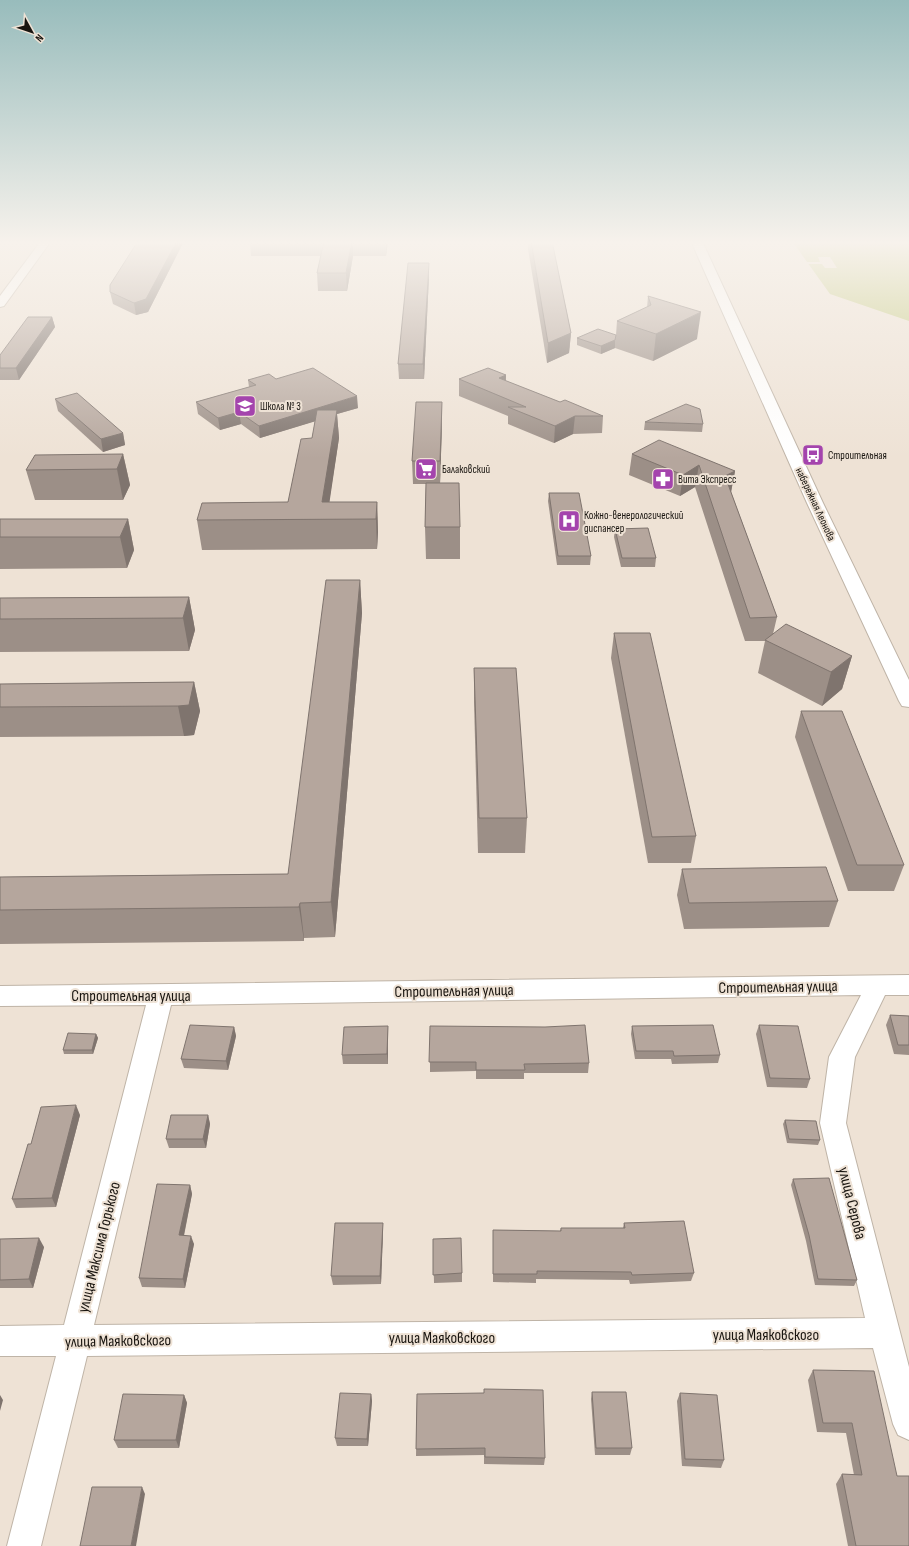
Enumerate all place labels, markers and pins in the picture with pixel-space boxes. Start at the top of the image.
school or university icon: Школа № 3 [232,393,258,419]
place label: Школа № 3 [260,400,301,413]
bus stop icon: Строительная [800,442,826,468]
place label: Строительная [828,449,887,462]
supermarket icon: Балаковский [413,456,439,482]
place label: Балаковский [442,463,491,476]
pharmacy icon: Вита Экспресс [650,466,676,492]
place label: Вита Экспресс [678,473,736,486]
hospital icon: Кожно-венерологический диспансер [556,508,582,534]
place label: Кожно-венерологический диспансер [584,509,684,535]

